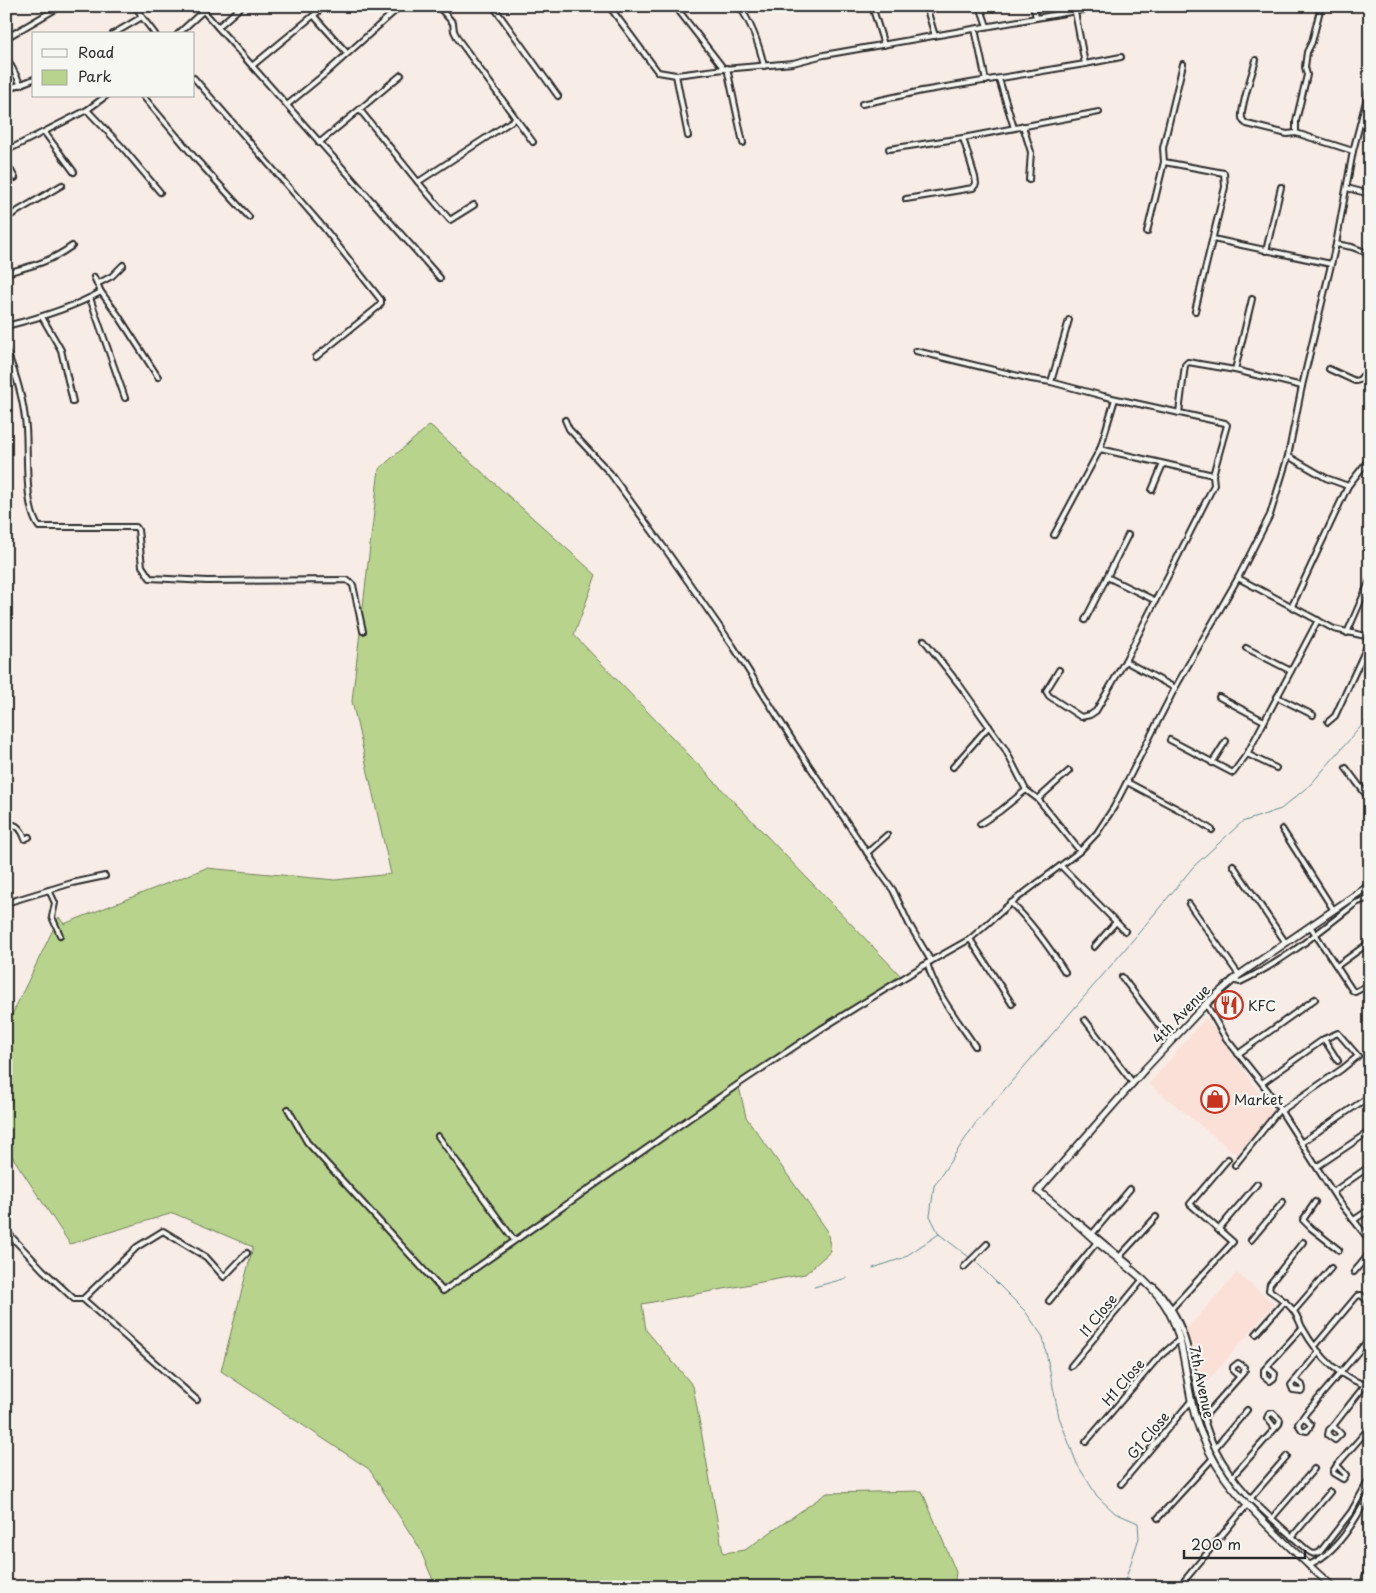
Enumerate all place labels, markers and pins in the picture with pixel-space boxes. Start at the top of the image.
restaurant icon: KFC [1214,990,1244,1020]
place label: KFC [1248,995,1276,1016]
shop icon: Market [1200,1084,1230,1114]
place label: Market [1234,1089,1283,1110]

